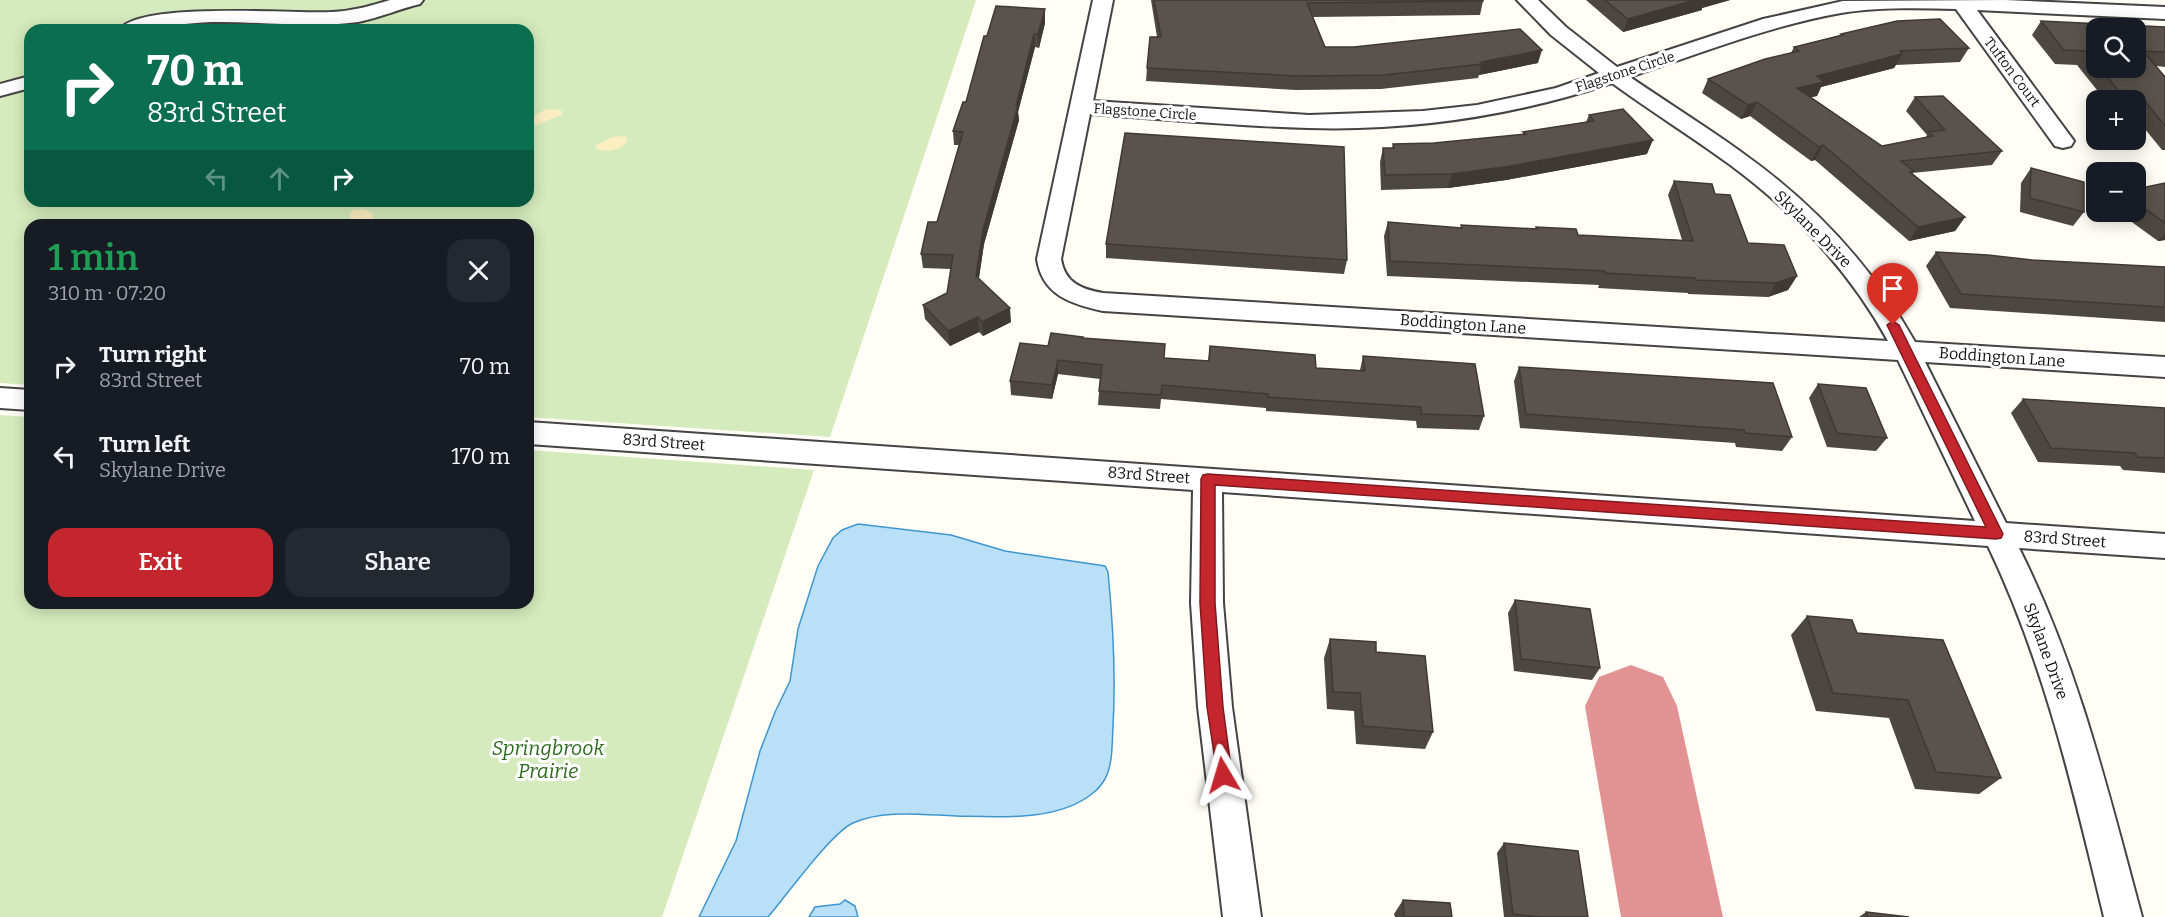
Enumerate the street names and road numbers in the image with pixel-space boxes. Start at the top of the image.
street label: Tufton Court [1980,34,2044,110]
street label: Flagstone Circle [1573,48,1677,96]
street label: Flagstone Circle [1093,100,1197,124]
street label: Skylane Drive [1770,186,1856,272]
street label: Boddington Lane [1399,310,1527,338]
street label: Boddington Lane [1938,343,2066,371]
street label: 83rd Street [622,430,706,454]
street label: 83rd Street [1107,463,1191,487]
street label: 83rd Street [2023,527,2107,551]
street label: Skylane Drive [2020,600,2072,702]

